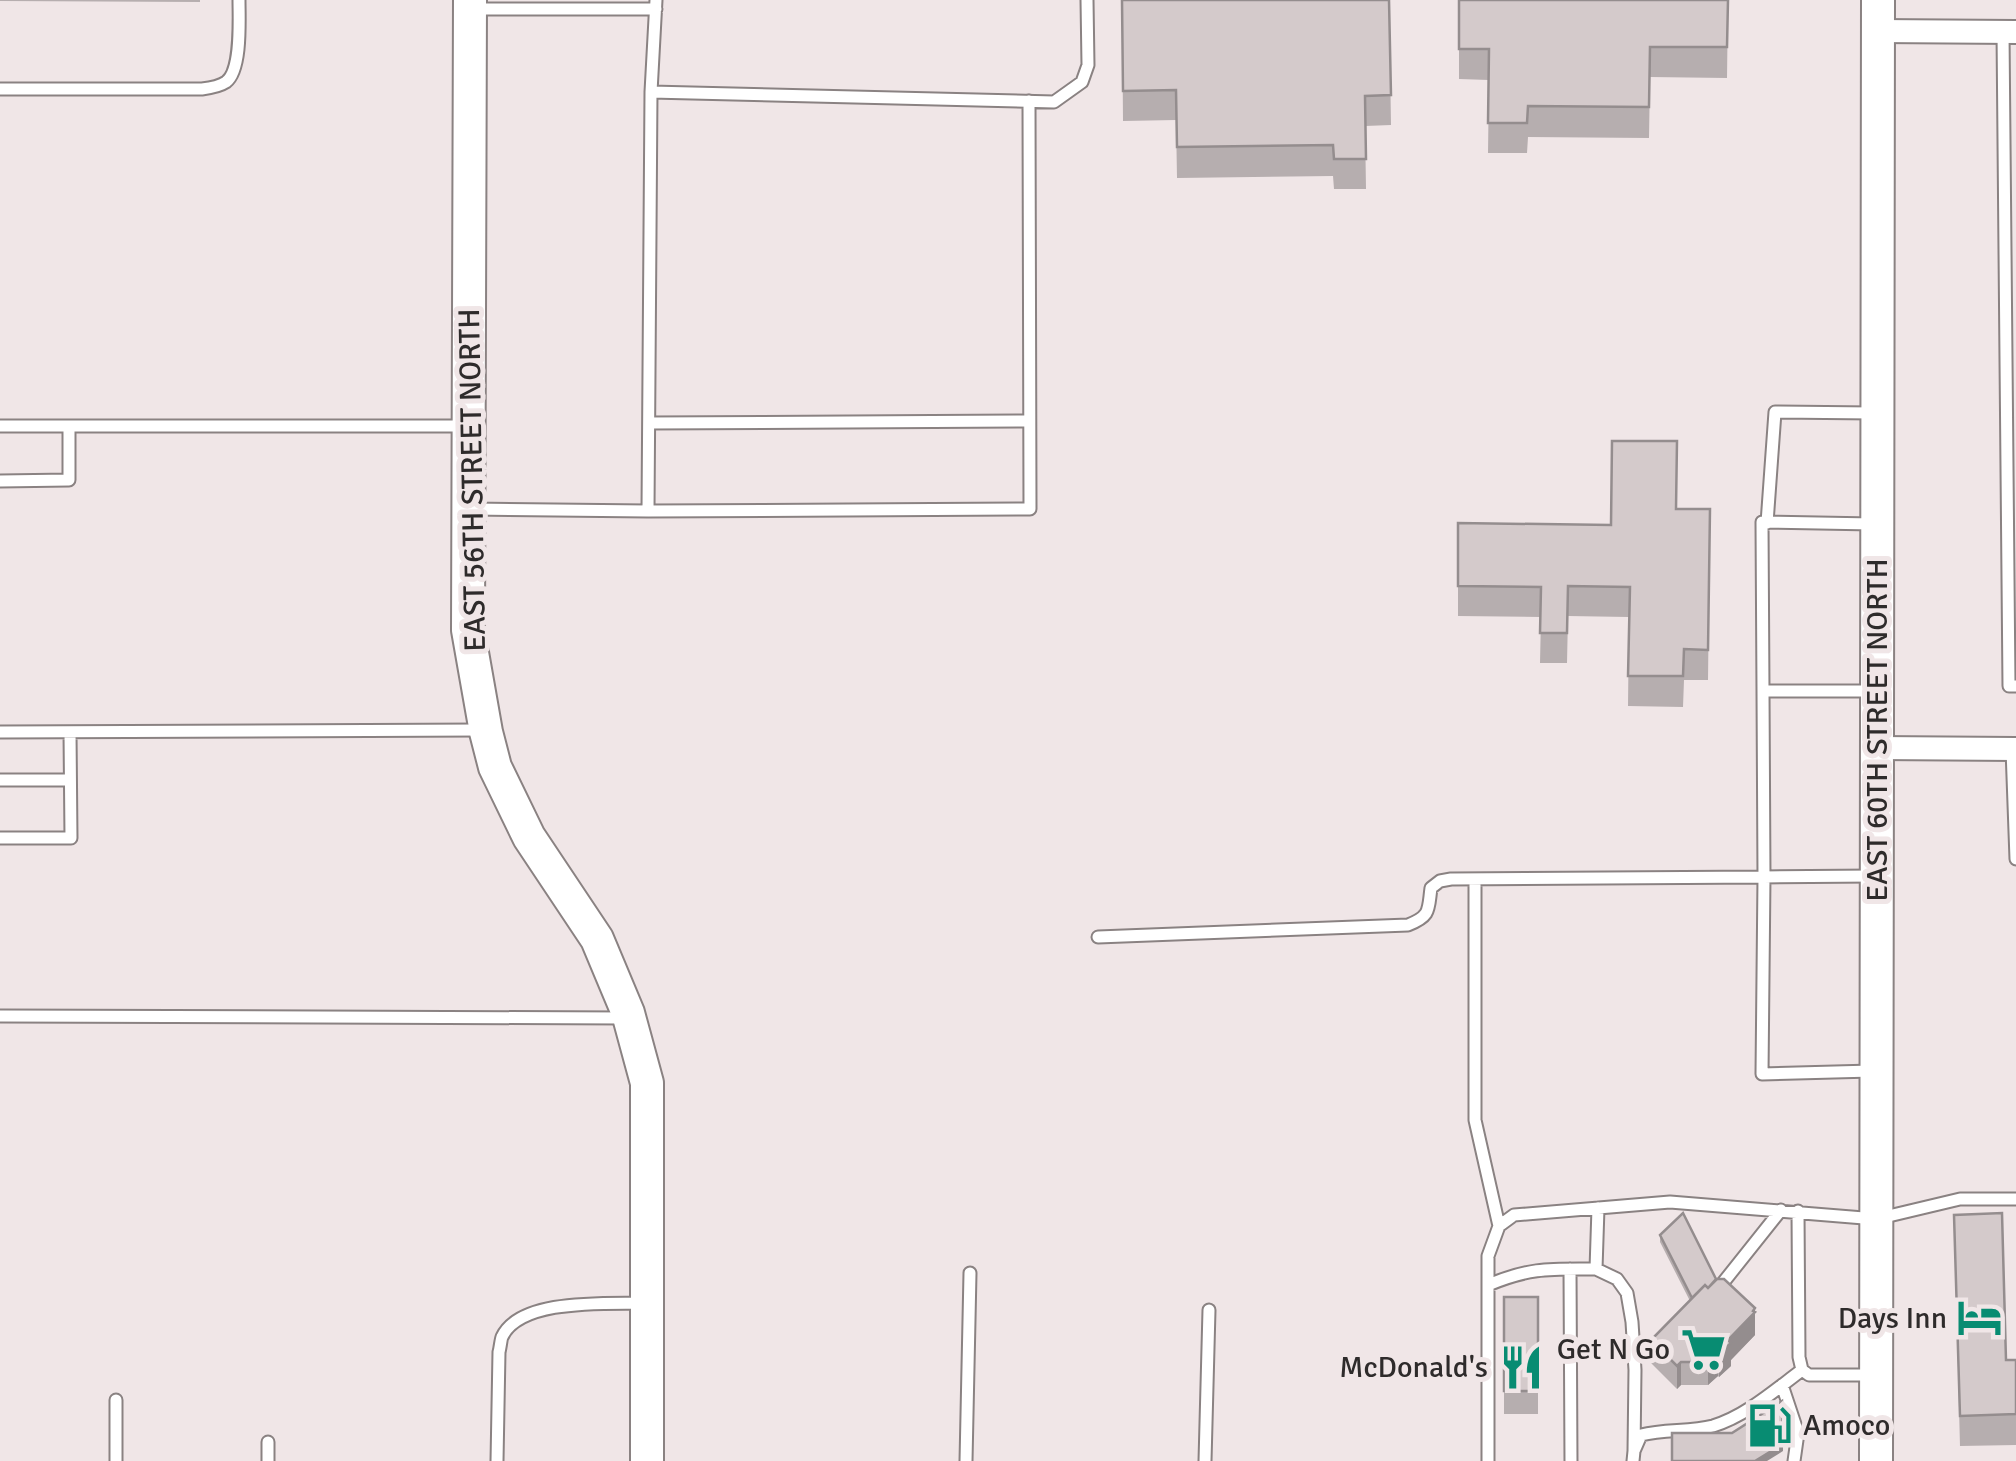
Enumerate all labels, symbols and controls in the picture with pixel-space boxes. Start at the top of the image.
street label: EAST 56TH STREET NORTH [451,308,494,652]
street label: EAST 60TH STREET NORTH [1859,558,1896,902]
hotel icon: Days Inn [1956,1294,2004,1342]
place label: Days Inn [1838,1300,1947,1337]
supermarket icon: Get N Go [1679,1325,1727,1373]
place label: Get N Go [1557,1331,1670,1368]
restaurant icon: McDonald's [1497,1343,1545,1391]
place label: McDonald's [1339,1349,1488,1386]
fuel station icon: Amoco [1746,1401,1794,1449]
place label: Amoco [1803,1407,1890,1444]

